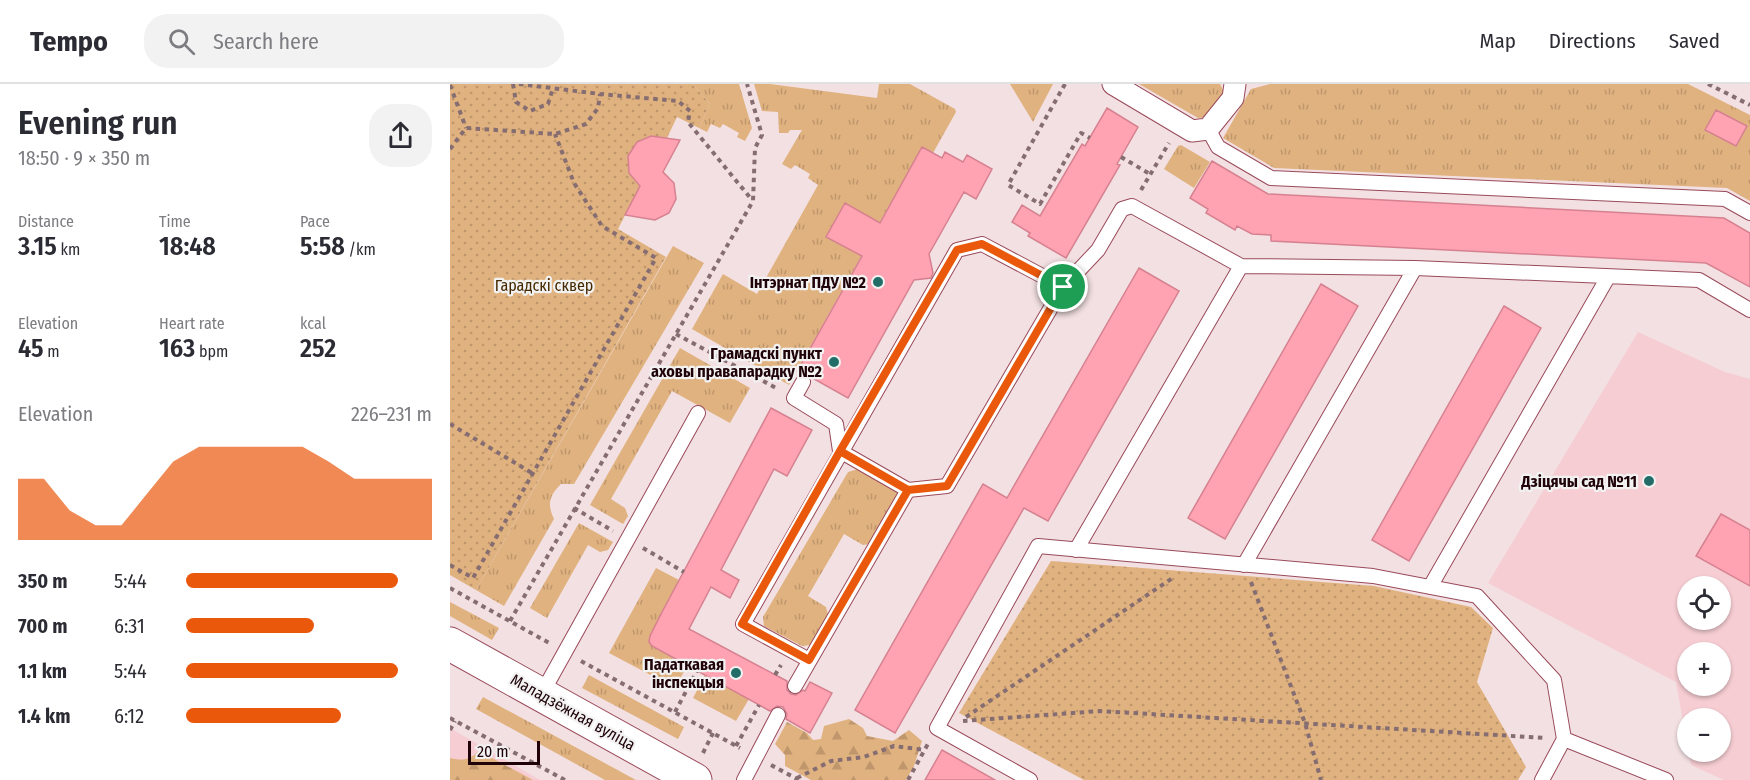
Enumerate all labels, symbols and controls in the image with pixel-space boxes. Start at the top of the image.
search box [144,14,564,68]
text: Tempo [30,25,108,58]
icon: search [165,25,198,58]
text: Search here [213,28,319,55]
text: Map [1479,28,1516,54]
text: Directions [1549,28,1636,54]
text: Saved [1669,28,1720,54]
text: Evening run [18,103,178,143]
button: share [369,104,432,167]
text: 18:50 · 9 × 350 m [18,146,150,170]
text: Distance [18,212,74,231]
text: Time [159,212,191,231]
text: Pace [300,212,330,231]
text: 3.15 [18,231,57,262]
text: 18:48 [159,231,216,262]
text: 5:58 [300,231,345,262]
text: km [57,240,80,259]
text: /km [345,240,376,259]
pin [1037,261,1088,312]
icon: arrive [1046,270,1079,303]
place label: Інтэрнат ПДУ №2 [750,273,867,292]
marker: Інтэрнат ПДУ №2 [871,275,885,289]
park label: Гарадскі сквер [495,276,593,295]
text: Elevation [18,314,78,333]
text: Heart rate [159,314,225,333]
text: kcal [300,314,326,333]
text: 45 [18,333,43,364]
text: 163 [159,333,195,364]
text: 252 [300,333,336,364]
text: m [43,342,60,361]
text: bpm [195,342,228,361]
place label: Грамадскі пункт аховы правапарадку №2 [651,344,823,381]
marker: Грамадскі пункт аховы правапарадку №2 [827,355,841,369]
text: Elevation [18,402,93,426]
text: 226–231 m [351,402,432,426]
place label: Дзіцячы сад №11 [1520,472,1637,491]
marker: Дзіцячы сад №11 [1642,474,1656,488]
text: 350 m [18,569,68,593]
text: 5:44 [114,569,147,593]
map controls [1677,576,1731,762]
button: locate [1677,576,1731,630]
text: 700 m [18,614,68,638]
text: 6:31 [114,614,145,638]
button: + [1677,642,1731,696]
place label: Падаткавая інспекцыя [644,655,724,692]
text: 1.1 km [18,659,67,683]
text: 5:44 [114,659,147,683]
marker: Падаткавая інспекцыя [729,666,743,680]
street label: Маладзёжная вуліца [507,670,639,754]
text: 1.4 km [18,704,70,728]
text: 6:12 [114,704,144,728]
button: − [1677,708,1731,762]
scale bar [468,738,540,766]
text: 20 m [477,742,508,761]

